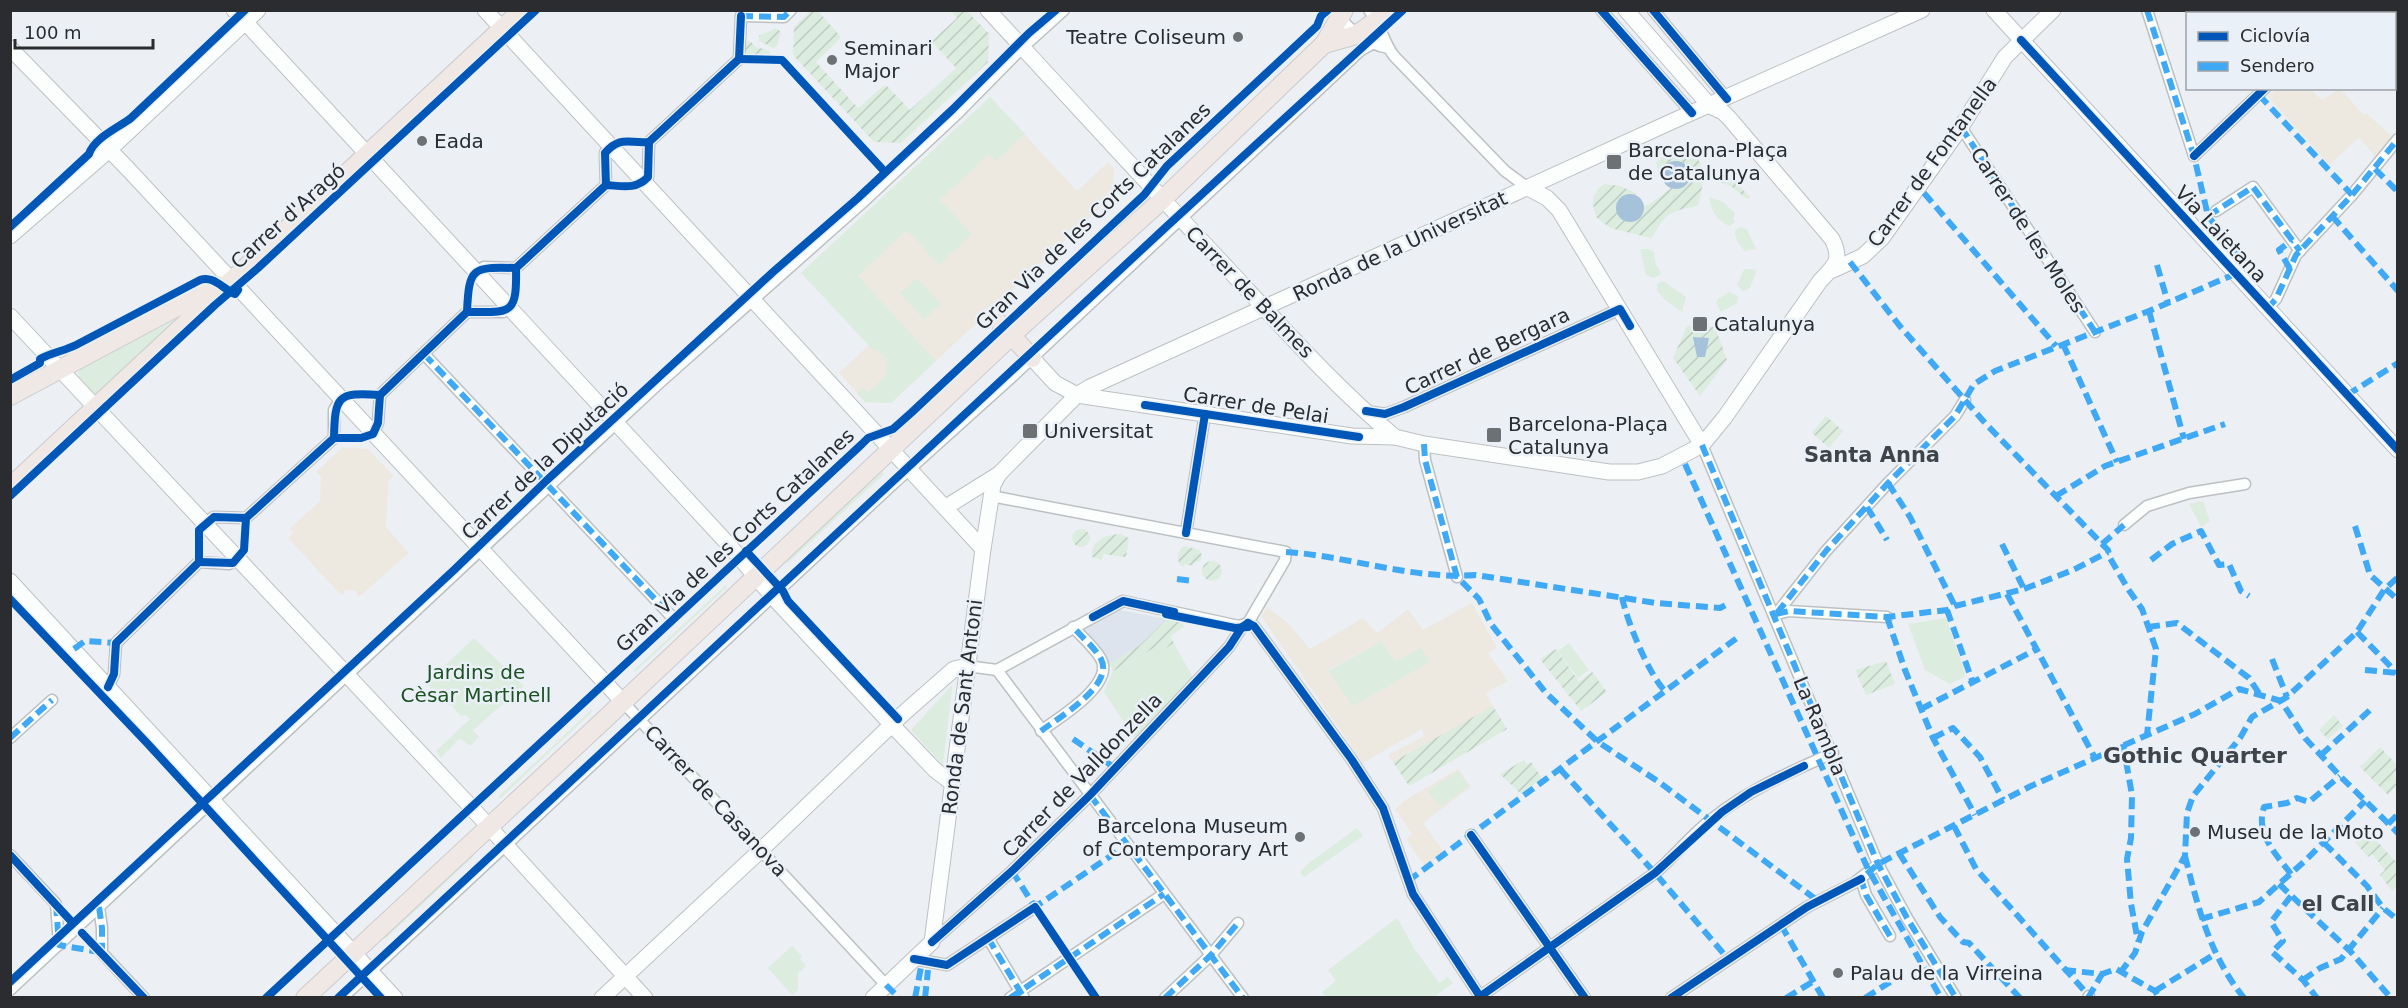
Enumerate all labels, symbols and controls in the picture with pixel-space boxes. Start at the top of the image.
scale bar [15,12,153,50]
legend [2186,12,2396,90]
text: 100 m [24,22,82,43]
place label: Teatre Coliseum [1065,25,1226,49]
text: Ciclovía [2240,25,2310,46]
marker: Teatre Coliseum [1231,30,1245,44]
place label: Seminari Major [844,36,933,83]
marker: Seminari Major [825,53,839,67]
text: Sendero [2240,55,2314,76]
street label: Carrer de Fontanella [1862,72,2002,252]
street label: Gran Via de les Corts Catalanes [971,97,1215,335]
place label: Eada [434,129,484,153]
marker: Eada [415,134,429,148]
place label: Barcelona-Plaça de Catalunya [1628,138,1788,185]
street label: Carrer de les Moles [1966,143,2090,317]
marker: Barcelona-Plaça de Catalunya [1605,153,1623,171]
street label: Carrer d'Aragó [226,158,350,274]
street label: Via Laietana [2170,181,2272,287]
street label: Ronda de la Universitat [1289,186,1511,306]
street label: Carrer de Balmes [1181,221,1319,363]
street label: Carrer de Bergara [1401,302,1573,400]
place label: Catalunya [1714,312,1815,336]
marker: Catalunya [1691,315,1709,333]
street label: Carrer de la Diputació [457,377,633,545]
street label: Carrer de Pelai [1181,382,1331,428]
place label: Barcelona-Plaça Catalunya [1508,412,1668,459]
place label: Universitat [1044,419,1153,443]
marker: Universitat [1021,422,1039,440]
street label: Gran Via de les Corts Catalanes [611,423,859,657]
marker: Barcelona-Plaça Catalunya [1485,426,1503,444]
district label: Santa Anna [1804,443,1940,467]
street label: Ronda de Sant Antoni [937,598,987,816]
park label: Jardins de Cèsar Martinell [401,660,551,707]
street label: La Rambla [1788,673,1852,779]
street label: Carrer de Valldonzella [997,688,1167,862]
street label: Carrer de Casanova [640,720,792,882]
district label: Gothic Quarter [2103,743,2287,768]
place label: Barcelona Museum of Contemporary Art [1082,814,1288,861]
place label: Museu de la Moto [2207,820,2384,844]
marker: Museu de la Moto [2188,825,2202,839]
marker: Barcelona Museum of Contemporary Art [1293,830,1307,844]
district label: el Call [2302,892,2374,916]
place label: Palau de la Virreina [1850,961,2043,985]
marker: Palau de la Virreina [1831,966,1845,980]

